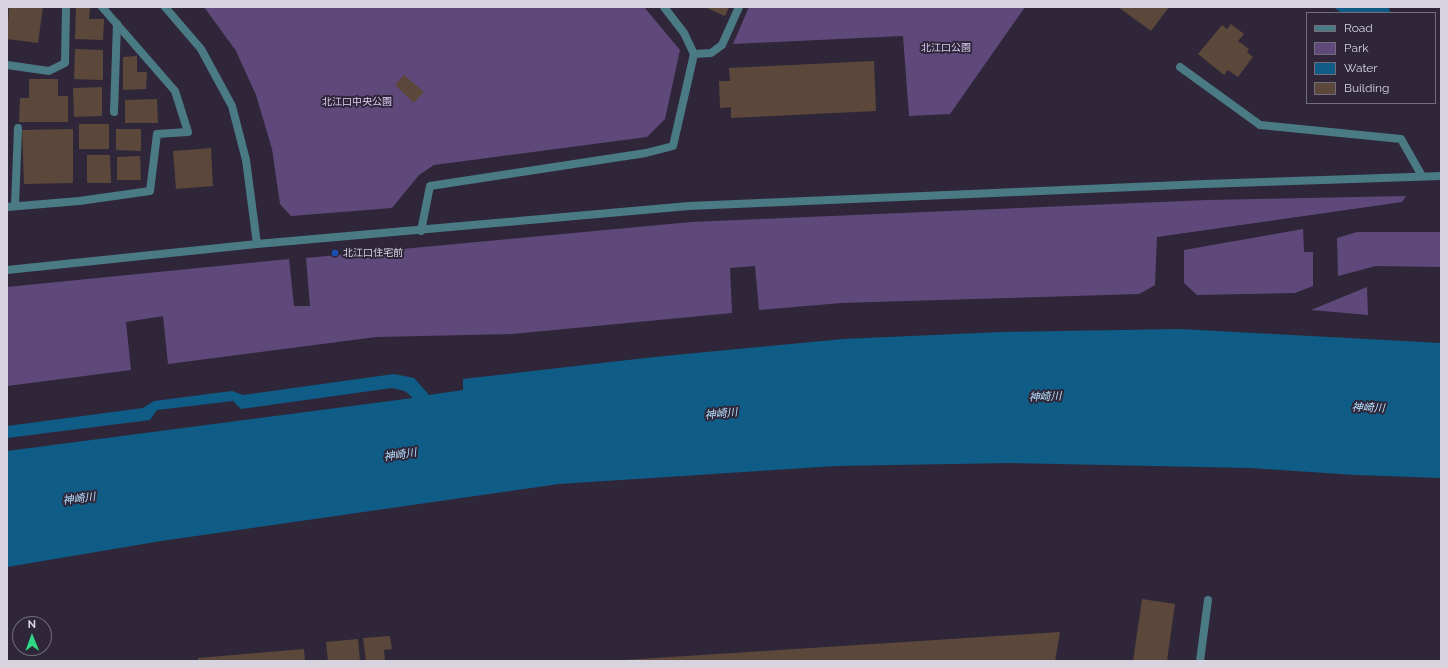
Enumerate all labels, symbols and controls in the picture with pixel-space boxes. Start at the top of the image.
legend [1306,12,1436,104]
text: Road [1344,21,1373,35]
text: Park [1344,41,1369,55]
park label: 北江口公園 [921,42,971,54]
text: Water [1344,61,1378,75]
text: Building [1344,81,1390,95]
park label: 北江口中央公園 [322,96,392,108]
place label: 北江口住宅前 [343,247,403,259]
marker: 北江口住宅前 [330,248,340,258]
water label: 神崎川 [1028,390,1062,404]
water label: 神崎川 [1351,401,1385,415]
water label: 神崎川 [704,406,738,422]
water label: 神崎川 [383,446,417,464]
water label: 神崎川 [62,490,96,508]
north arrow [12,616,52,656]
text: N [27,618,36,631]

